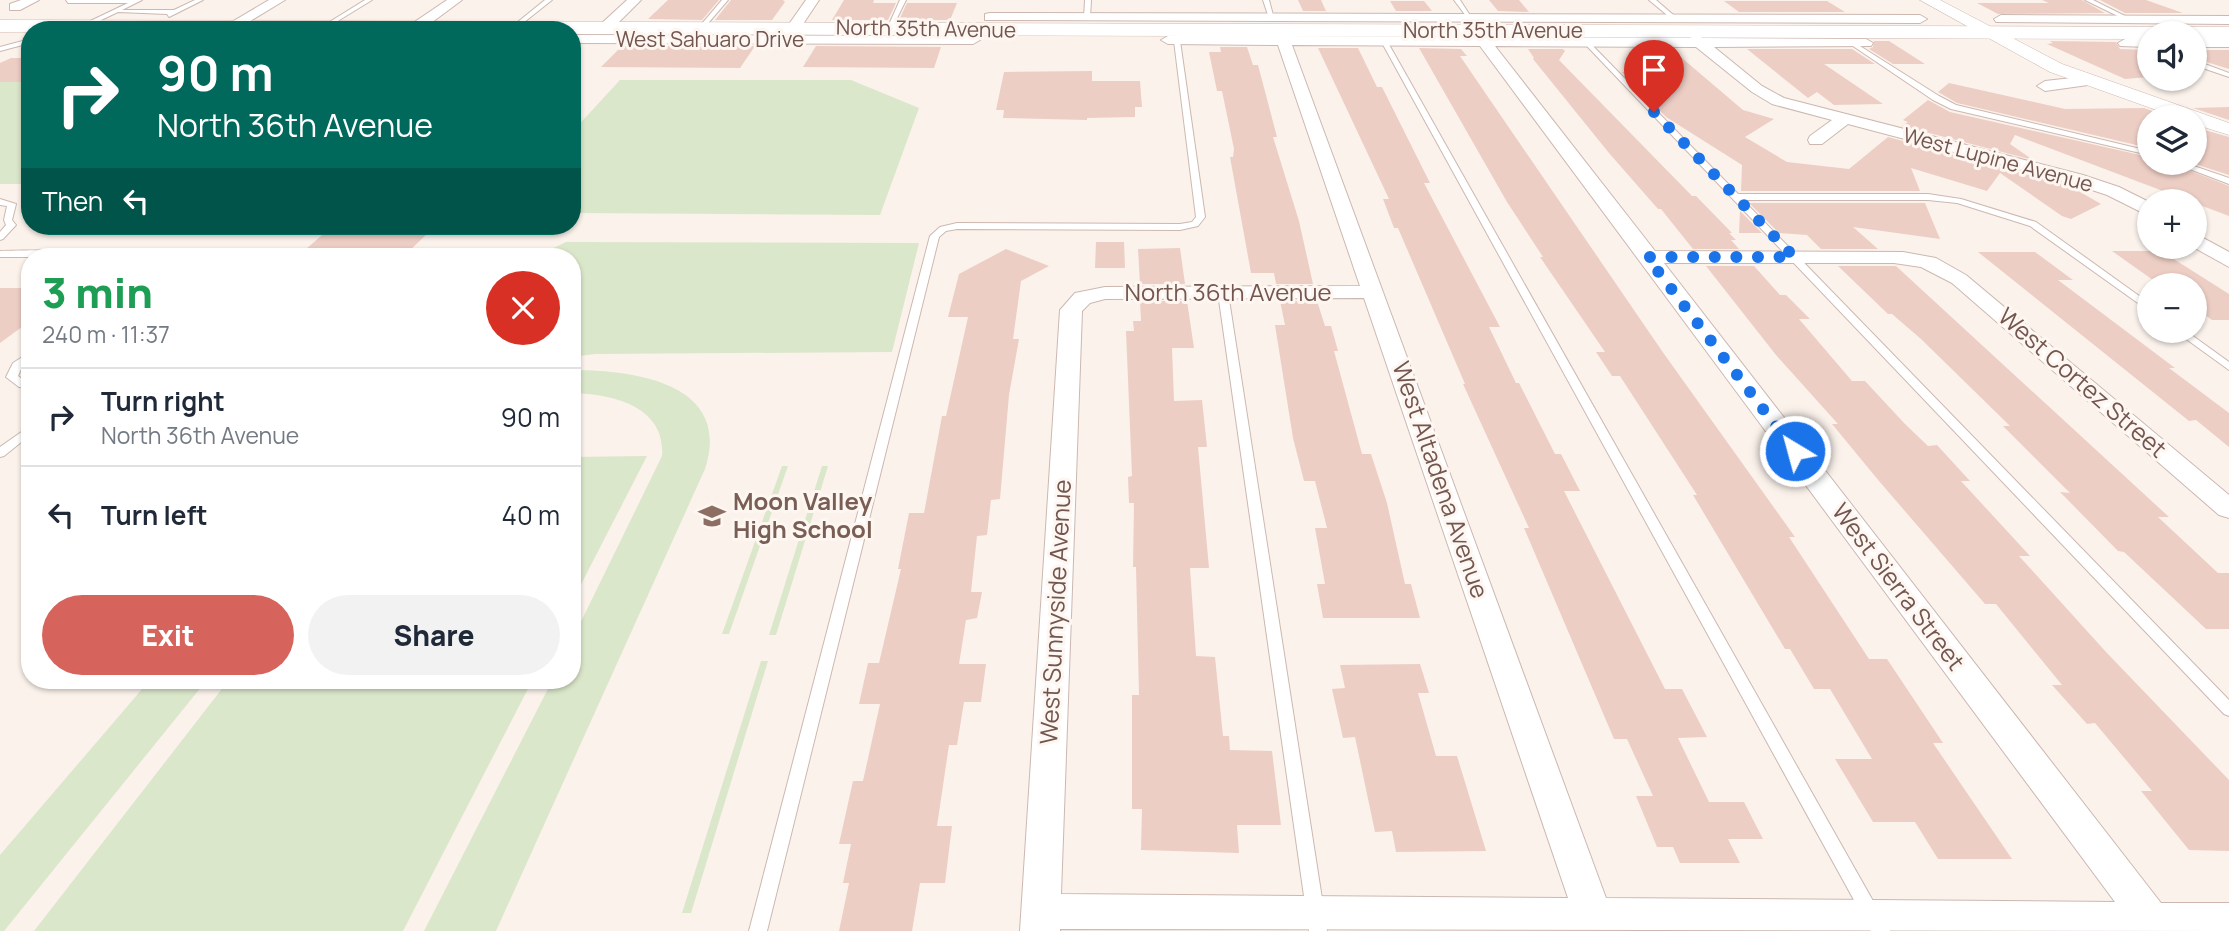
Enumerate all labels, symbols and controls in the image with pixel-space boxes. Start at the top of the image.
street label: North 35th Avenue [836,12,1016,44]
street label: North 35th Avenue [1403,16,1583,44]
map controls [2137,21,2207,343]
button: sound [2137,21,2207,91]
street label: West Sahuaro Drive [616,25,804,53]
text: 90 m [157,39,274,106]
pin [1624,40,1684,112]
icon: right [42,49,133,140]
icon: arrive [1635,51,1673,89]
text: North 36th Avenue [157,103,433,147]
button: layers [2137,105,2207,175]
street label: West Lupine Avenue [1900,120,2096,198]
icon: left [117,182,155,220]
text: Then [42,183,103,219]
button: + [2137,189,2207,259]
text: 3 min [42,263,153,321]
button: close [486,271,560,345]
button: − [2137,273,2207,343]
street label: North 36th Avenue [1125,275,1331,308]
street label: West Cortez Street [1992,299,2174,464]
text: 240 m · 11:37 [42,318,170,350]
street label: West Altadena Avenue [1385,357,1497,602]
text: Turn right [101,383,225,419]
icon: right [42,398,80,436]
text: 90 m [501,399,560,435]
position arrow [1758,414,1832,488]
text: North 36th Avenue [101,419,299,451]
street label: West Sunnyside Avenue [1031,479,1078,745]
place label: Moon Valley High School [733,484,873,545]
icon: left [42,496,80,534]
street label: West Sierra Street [1825,496,1973,677]
text: Turn left [101,497,208,533]
text: 40 m [502,497,560,533]
school or university icon: Moon Valley High School [697,501,727,531]
button: Exit [42,595,294,675]
button: Share [308,595,560,675]

